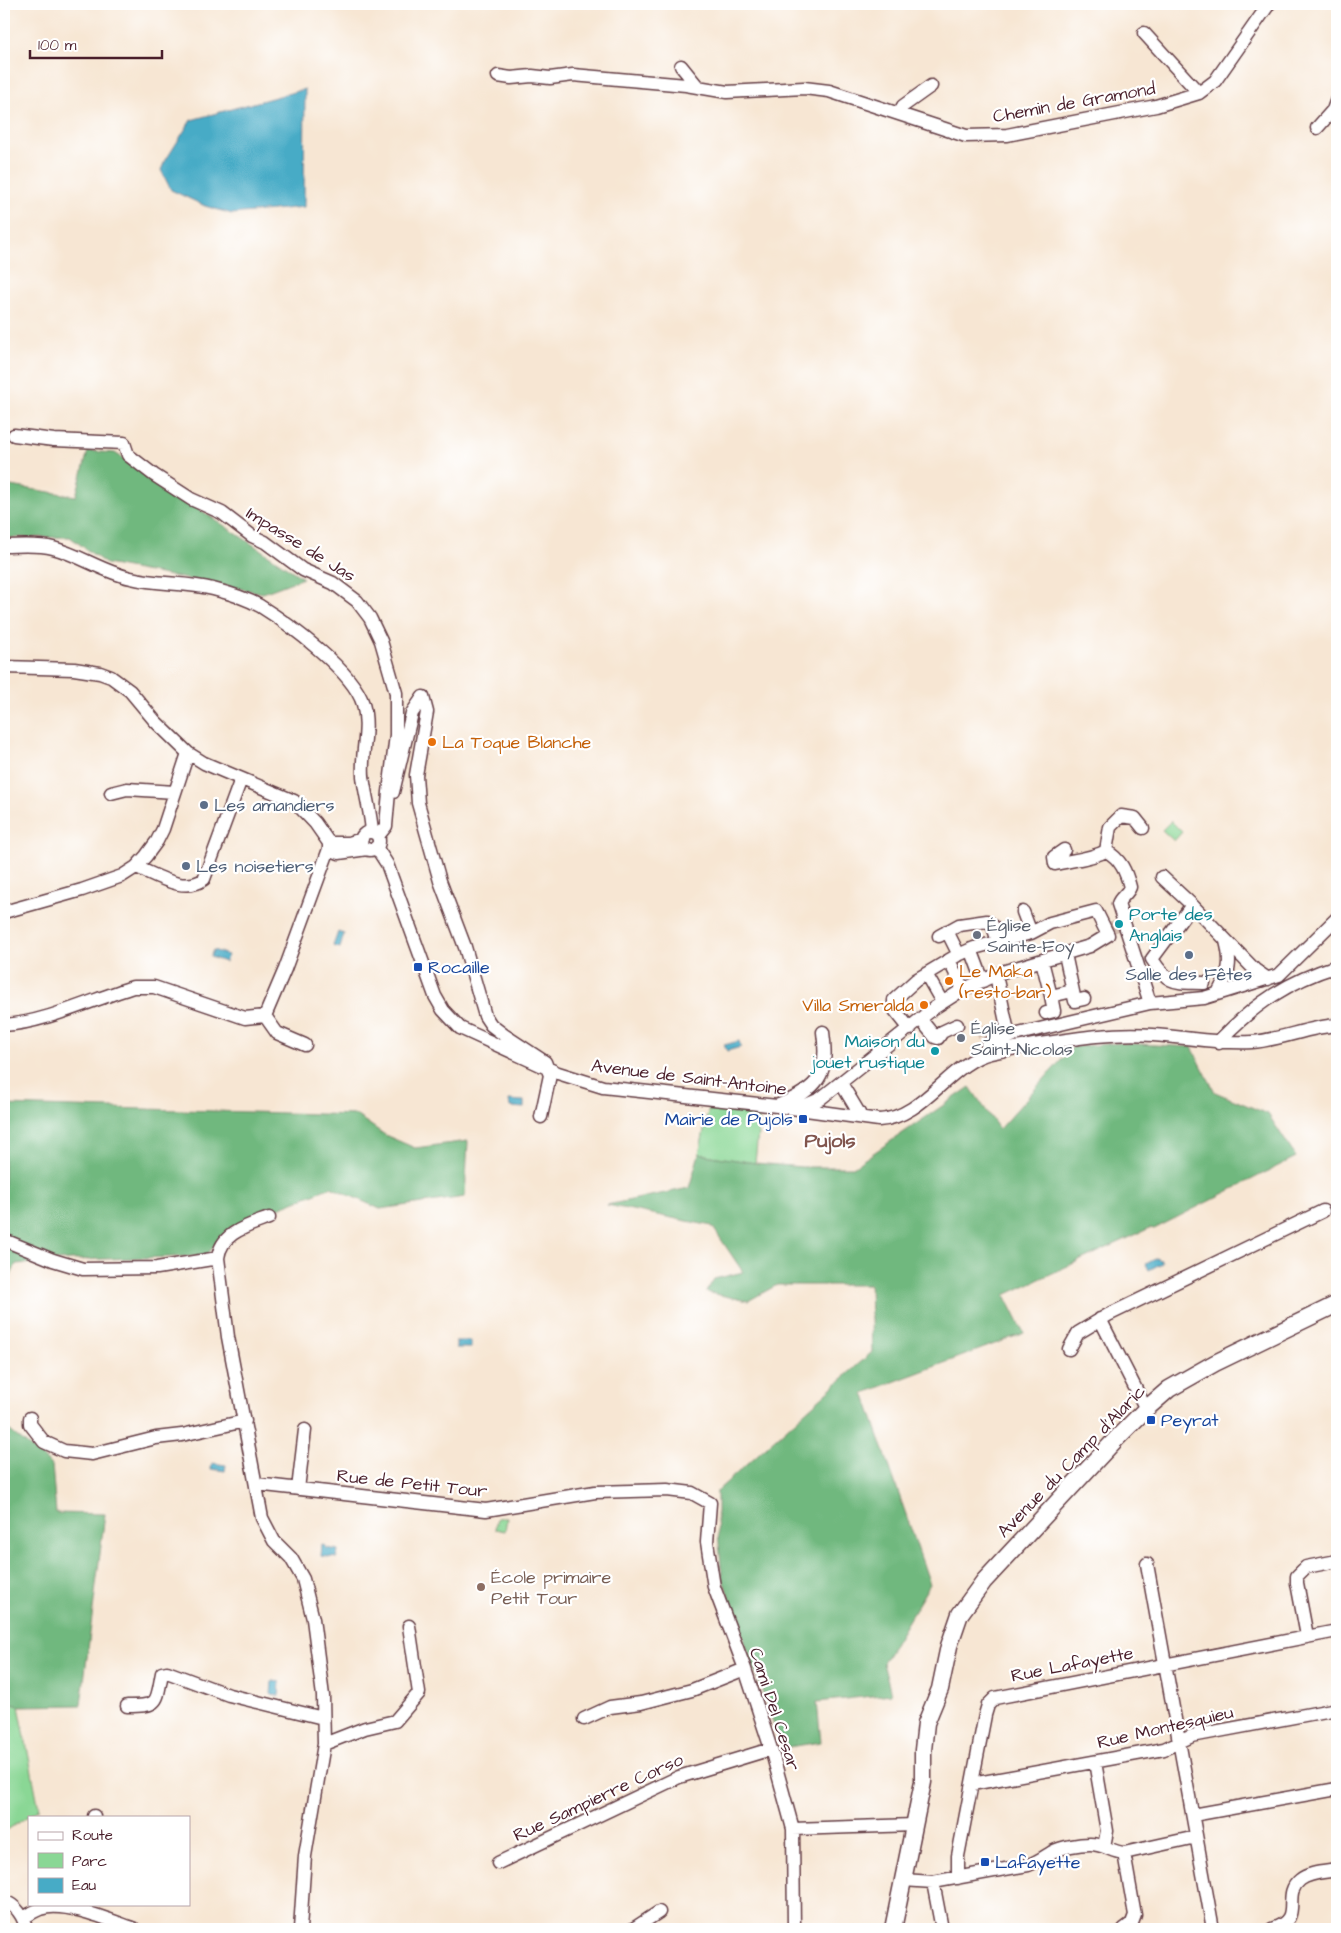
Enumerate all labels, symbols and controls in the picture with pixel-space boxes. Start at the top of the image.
scale bar [30,28,162,60]
text: 100 m [38,35,77,56]
street label: Chemin de Gramond [991,76,1157,129]
street label: Impasse de Jas [241,501,360,588]
place label: La Toque Blanche [442,730,592,755]
marker: La Toque Blanche [426,736,438,748]
place label: Les amandiers [214,793,334,818]
marker: Les amandiers [198,799,210,811]
place label: Les noisetiers [196,854,314,879]
marker: Les noisetiers [180,860,192,872]
place label: Porte des Anglais [1129,902,1213,949]
place label: Église Sainte-Foy [987,913,1075,960]
marker: Porte des Anglais [1113,918,1125,930]
marker: Église Sainte-Foy [971,929,983,941]
marker: Salle des Fêtes [1183,949,1195,961]
place label: Rocaille [428,955,490,980]
place label: Le Maka (resto-bar) [959,959,1052,1005]
marker: Rocaille [412,961,424,973]
place label: Salle des Fêtes [1126,962,1252,987]
marker: Le Maka (resto-bar) [943,975,955,987]
place label: Villa Smeralda [802,993,914,1018]
marker: Villa Smeralda [918,999,930,1011]
place label: Église Saint-Nicolas [971,1016,1073,1062]
place label: Maison du jouet rustique [810,1029,925,1075]
marker: Église Saint-Nicolas [955,1032,967,1044]
marker: Maison du jouet rustique [929,1045,941,1057]
street label: Avenue de Saint-Antoine [590,1053,788,1102]
place label: Mairie de Pujols [665,1107,793,1132]
marker: Mairie de Pujols [797,1113,809,1125]
district label: Pujols [805,1127,855,1155]
street label: Avenue du Camp d'Alaric [991,1379,1151,1543]
place label: Peyrat [1161,1408,1219,1434]
marker: Peyrat [1145,1414,1157,1426]
street label: Rue de Petit Tour [335,1463,489,1504]
place label: École primaire Petit Tour [491,1565,611,1611]
marker: École primaire Petit Tour [475,1581,487,1593]
street label: Rue Lafayette [1009,1640,1136,1690]
street label: Cami Del Cesar [743,1644,806,1774]
street label: Rue Montesquieu [1095,1700,1236,1755]
street label: Rue Sampierre Corso [509,1747,687,1848]
legend [28,1816,190,1906]
text: Route [72,1825,113,1846]
place label: Lafayette [995,1850,1081,1876]
text: Parc [72,1851,107,1872]
marker: Lafayette [979,1856,991,1868]
text: Eau [72,1875,97,1896]

